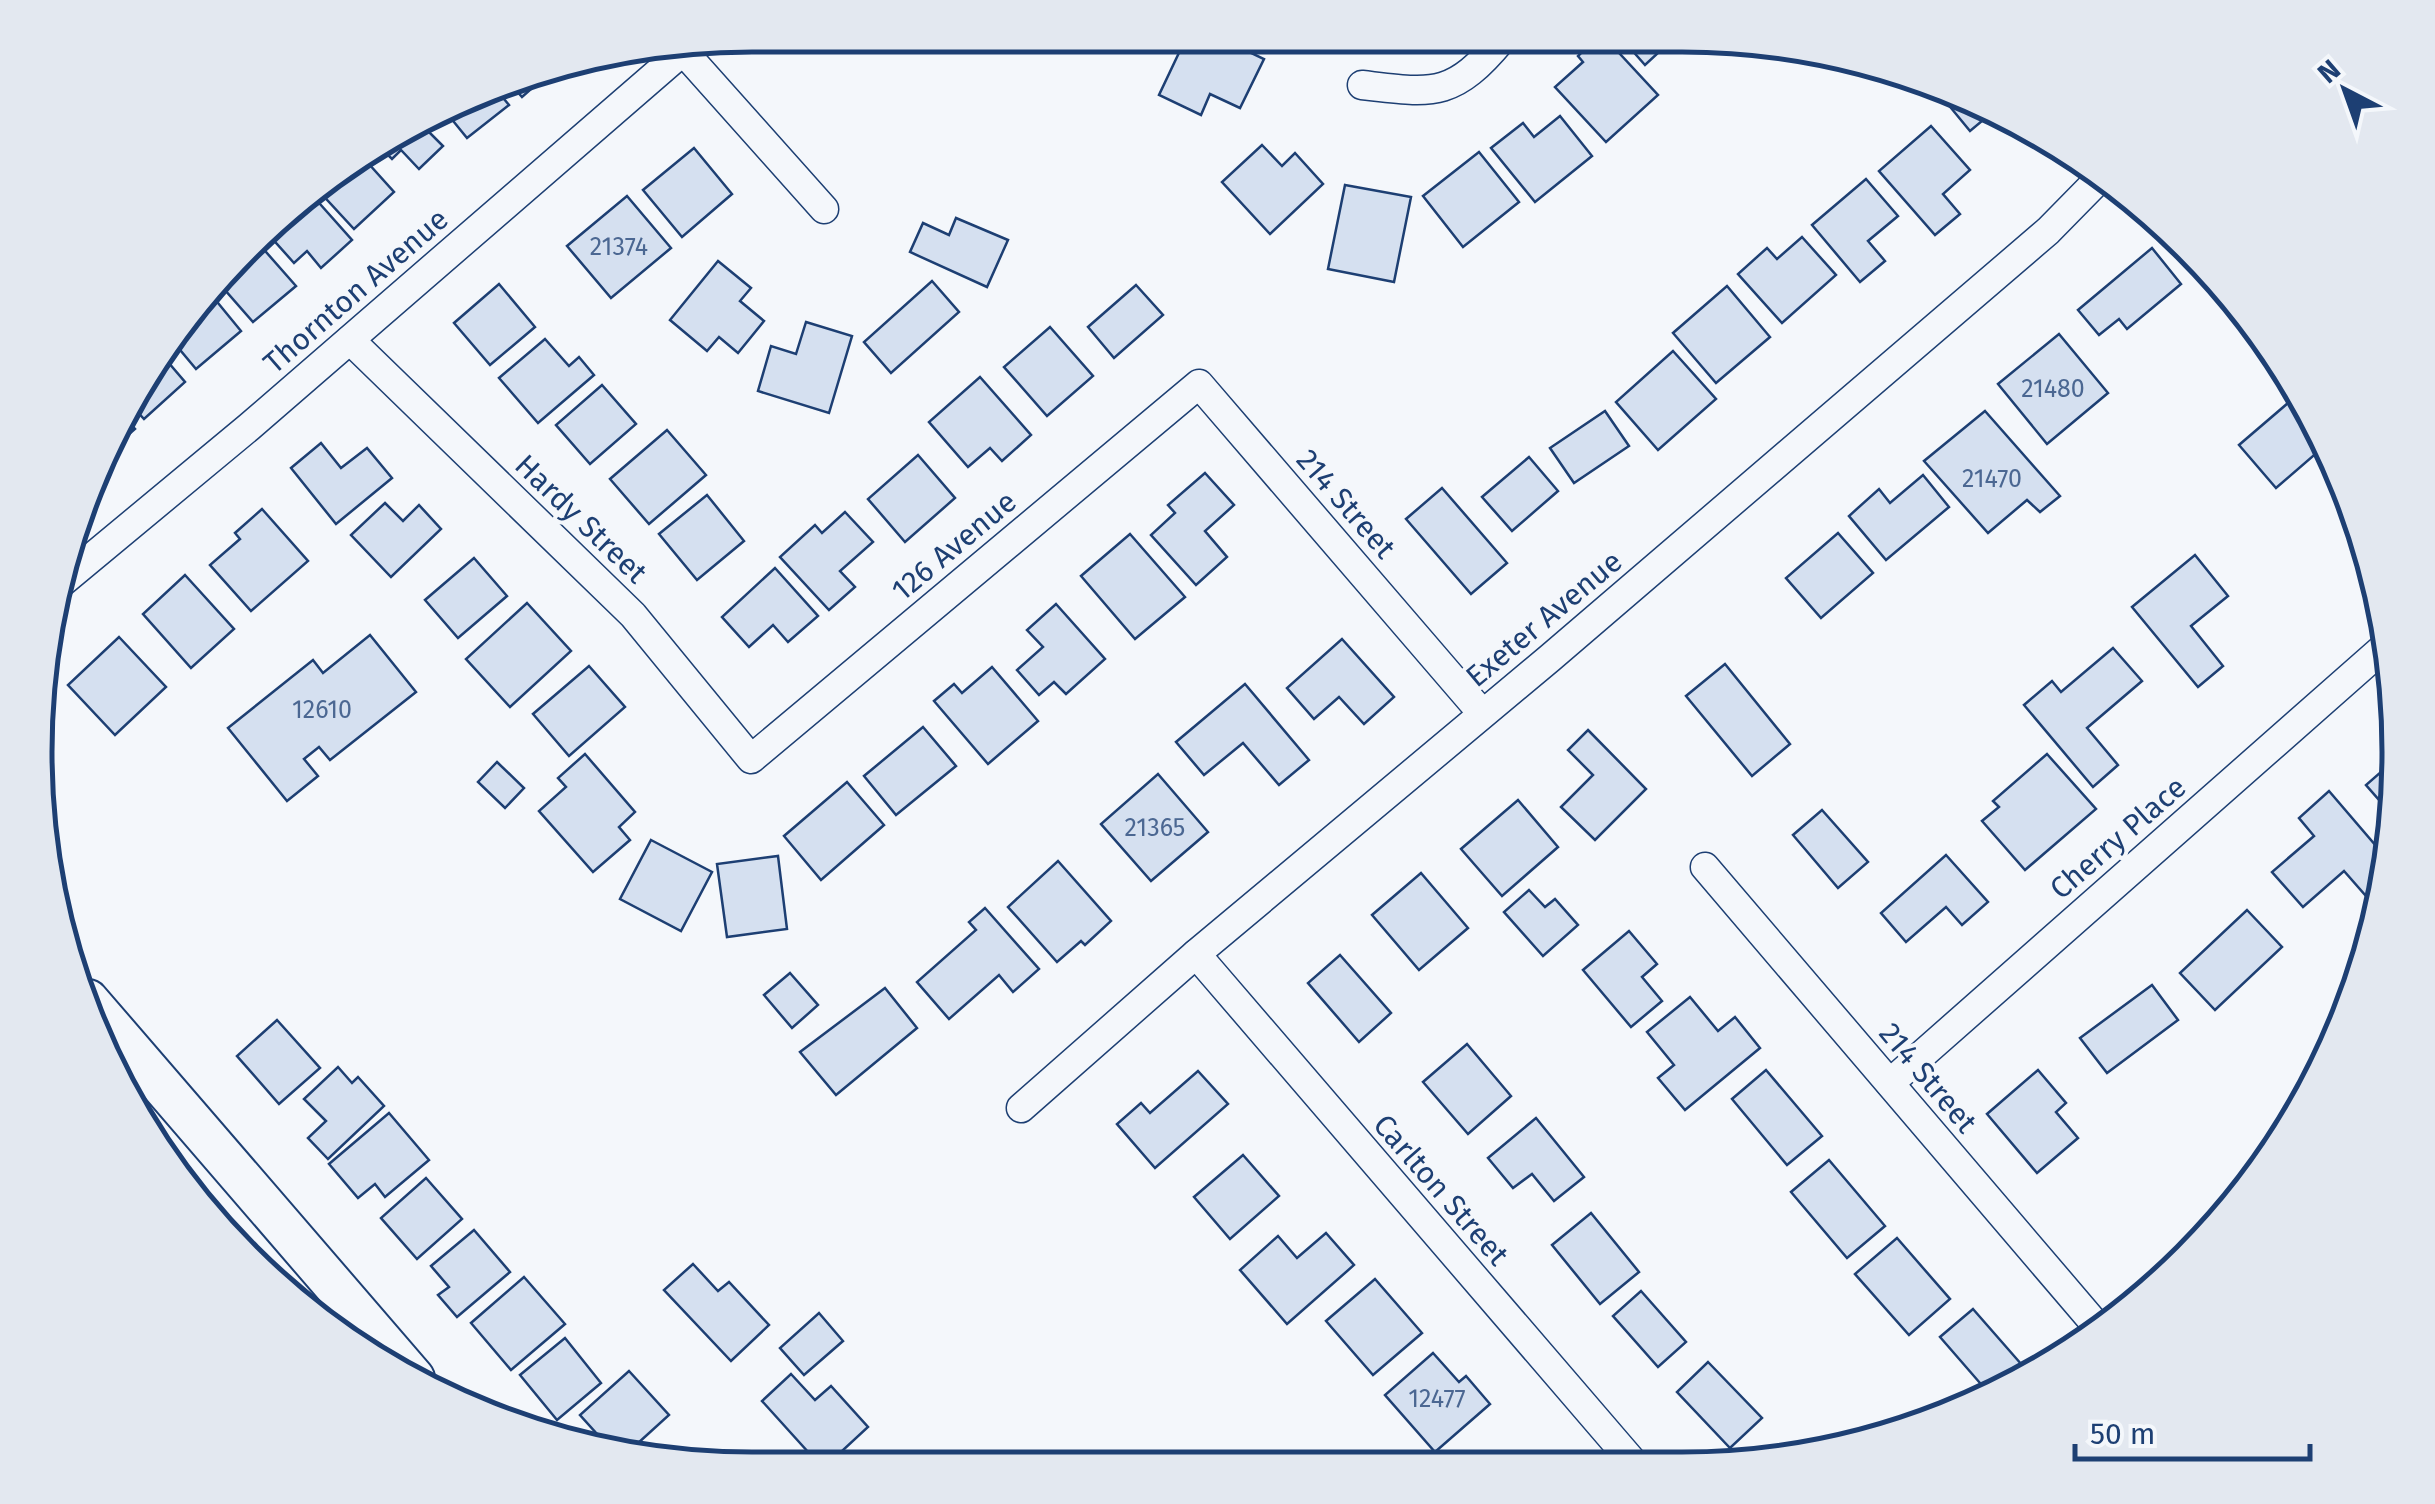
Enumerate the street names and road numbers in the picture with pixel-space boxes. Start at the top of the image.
street label: Thornton Avenue [256,201,456,381]
street label: 214 Street [1289,442,1403,566]
street label: Hardy Street [508,447,655,591]
street label: 126 Avenue [884,484,1024,608]
street label: Exeter Avenue [1459,543,1629,695]
street label: Cherry Place [2043,769,2193,907]
street label: 214 Street [1872,1016,1984,1140]
street label: Carlton Street [1366,1107,1516,1273]

